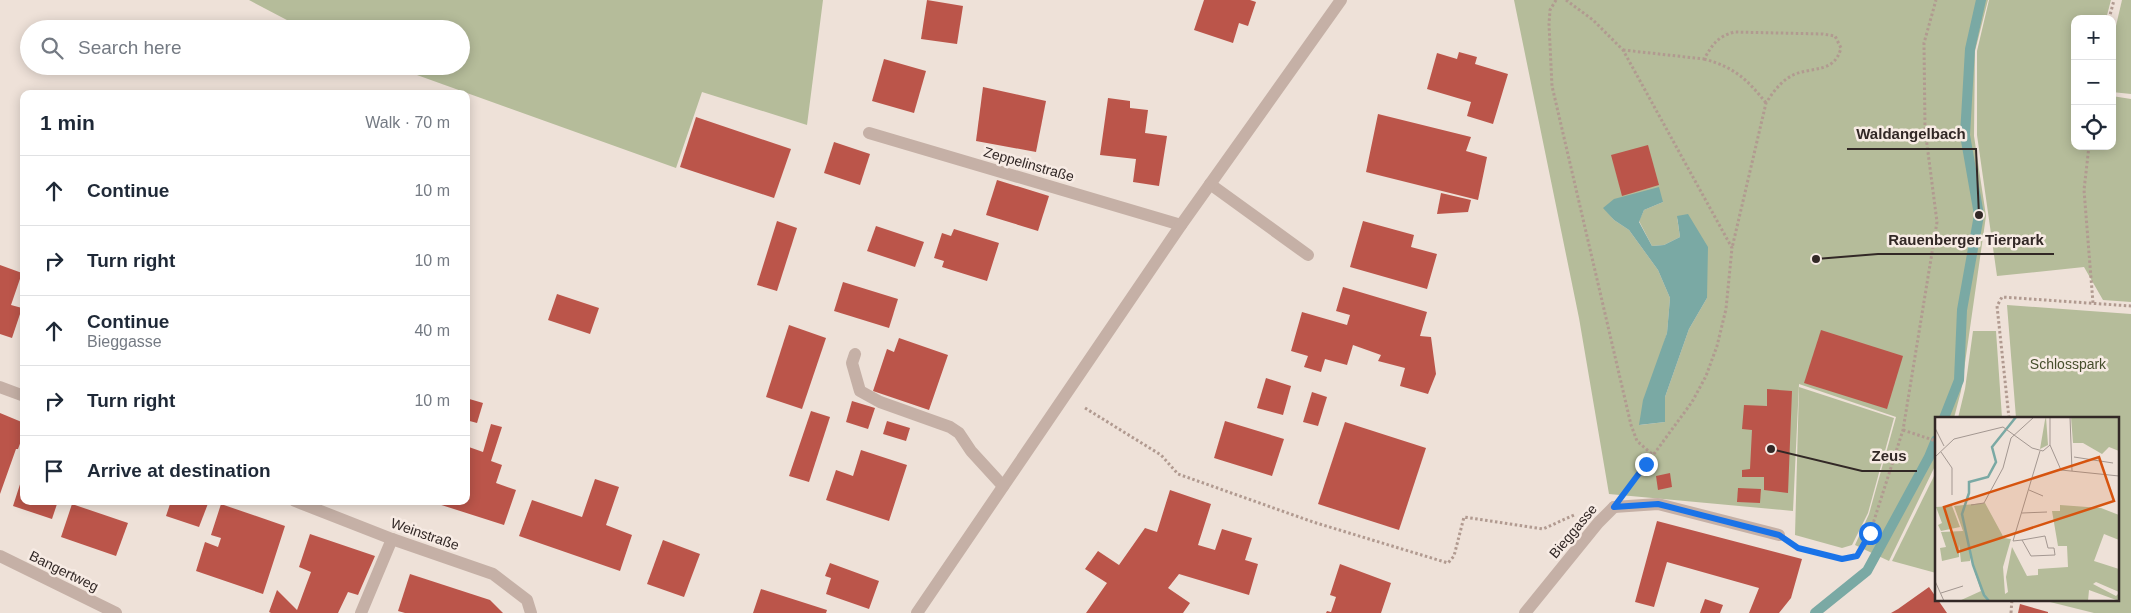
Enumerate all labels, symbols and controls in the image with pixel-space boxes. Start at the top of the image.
map controls [2071,15,2116,150]
button: + [2071,15,2116,60]
search box [20,20,470,75]
icon: search [38,34,66,62]
text: Search here [78,37,182,58]
button: − [2071,60,2116,105]
button: locate [2071,105,2116,150]
text: 1 min [40,111,95,134]
text: Walk · 70 m [365,114,450,131]
callout: Waldangelbach [1847,119,1976,149]
text: Waldangelbach [1856,125,1966,142]
street label: Zeppelinstraße [982,143,1076,185]
icon: ahead [40,177,68,205]
text: Continue [87,180,169,201]
text: 10 m [414,182,450,199]
callout: Rauenberger Tierpark [1878,224,2054,254]
text: Rauenberger Tierpark [1888,231,2044,248]
icon: right [40,247,68,275]
text: Turn right [87,250,175,271]
text: 10 m [414,252,450,269]
text: Continue [87,311,169,332]
icon: ahead [40,317,68,345]
text: 40 m [414,322,450,339]
text: Bieggasse [87,333,162,350]
park label: Schlosspark [2030,356,2107,372]
icon: right [40,387,68,415]
text: Turn right [87,390,175,411]
text: 10 m [414,392,450,409]
inset map [1935,417,2118,600]
callout: Zeus [1862,441,1917,471]
text: Zeus [1871,447,1907,464]
route end [1635,453,1658,476]
icon: arrive [40,457,68,485]
text: Arrive at destination [87,460,271,481]
street label: Bieggasse [1546,501,1600,561]
street label: Weinstraße [389,515,462,553]
route start [1859,522,1882,545]
street label: Bangertweg [27,547,101,595]

